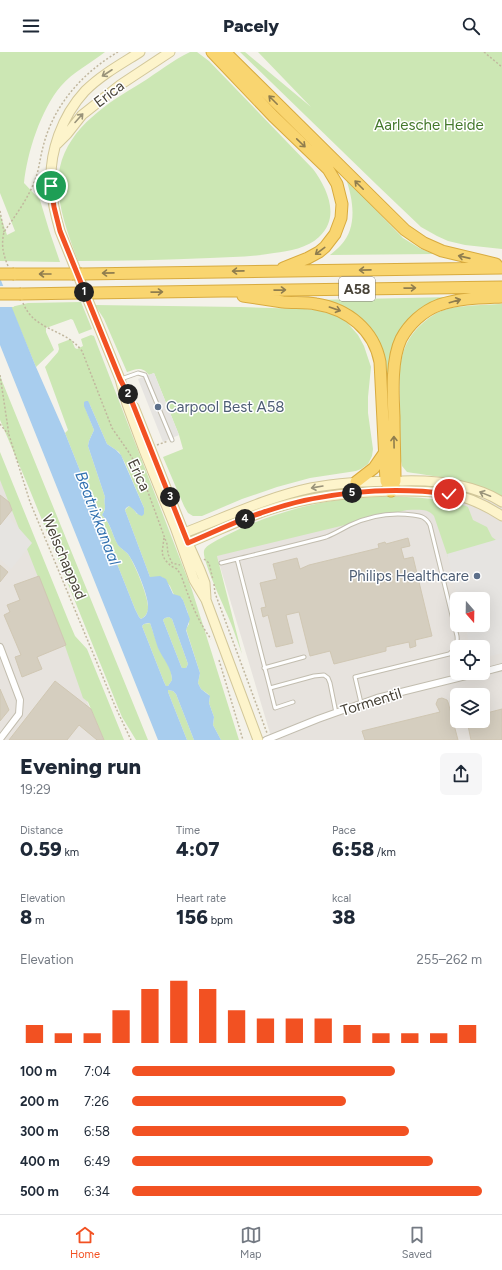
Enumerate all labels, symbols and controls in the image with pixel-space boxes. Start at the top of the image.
icon: menu [20,15,42,37]
text: Pacely [223,15,279,37]
icon: search [460,15,482,37]
one-way arrow [102,69,113,77]
street label: Erica [90,77,128,111]
one-way arrow [268,95,278,105]
one-way arrow [74,114,83,124]
park label: Aarlesche Heide [374,116,484,134]
one-way arrow [296,138,306,148]
pin [34,169,68,203]
icon: arrive [40,175,62,197]
one-way arrow [354,180,364,190]
one-way arrow [314,247,325,255]
one-way arrow [458,252,471,260]
one-way arrow [359,266,372,274]
one-way arrow [232,267,245,275]
one-way arrow [102,269,115,277]
one-way arrow [39,270,52,278]
road number: A58 [339,277,375,301]
pin: 1 [74,282,94,302]
one-way arrow [403,284,416,292]
text: 1 [82,285,86,298]
one-way arrow [273,286,286,294]
one-way arrow [150,288,163,296]
one-way arrow [448,297,461,304]
one-way arrow [329,306,341,314]
pin: 2 [118,384,138,404]
text: 2 [125,387,131,400]
place label: Carpool Best A58 [166,398,285,416]
marker: Carpool Best A58 [153,402,163,412]
one-way arrow [390,436,398,449]
street label: Erica [124,456,154,494]
water label: Beatrixkanaal [71,468,125,568]
pin [432,477,466,511]
pin: 5 [342,483,362,503]
icon: check [438,483,460,505]
one-way arrow [311,484,324,492]
text: 5 [349,486,355,499]
pin: 3 [160,487,180,507]
one-way arrow [479,489,491,497]
text: 3 [167,490,173,503]
pin: 4 [235,509,255,529]
street label: Welschappad [38,512,90,602]
text: 4 [242,512,248,525]
place label: Philips Healthcare [349,567,469,585]
marker: Philips Healthcare [472,571,482,581]
north arrow [450,592,490,632]
map controls [450,592,490,728]
button: locate [450,640,490,680]
street label: Tormentil [338,684,404,720]
button: layers [450,688,490,728]
text: Evening run [20,753,141,780]
button: share [440,753,482,795]
text: 19:29 [20,782,51,797]
text: Distance [20,824,63,837]
text: Time [176,824,200,837]
text: Pace [332,824,356,837]
text: 0.59 [20,837,62,861]
text: 4:07 [176,837,220,861]
text: 6:58 [332,837,374,861]
text: km [62,846,79,859]
text: /km [374,846,396,859]
text: Elevation [20,892,65,905]
text: Heart rate [176,892,226,905]
text: kcal [332,892,351,905]
text: 8 [20,905,32,929]
text: 156 [176,905,208,929]
text: 38 [332,905,355,929]
text: m [32,914,44,927]
text: bpm [208,914,233,927]
text: Elevation [20,952,73,967]
text: 255–262 m [416,952,482,967]
text: 100 m [20,1064,57,1079]
text: 7:04 [84,1064,111,1079]
text: 200 m [20,1094,59,1109]
text: 7:26 [84,1094,109,1109]
text: 300 m [20,1124,59,1139]
text: 6:58 [84,1124,110,1139]
text: 400 m [20,1154,60,1169]
text: 6:49 [84,1154,110,1169]
text: 500 m [20,1184,59,1199]
text: 6:34 [84,1184,110,1199]
tab: Home [70,1224,100,1261]
tab: Map [240,1224,262,1261]
tab: Saved [402,1224,432,1261]

